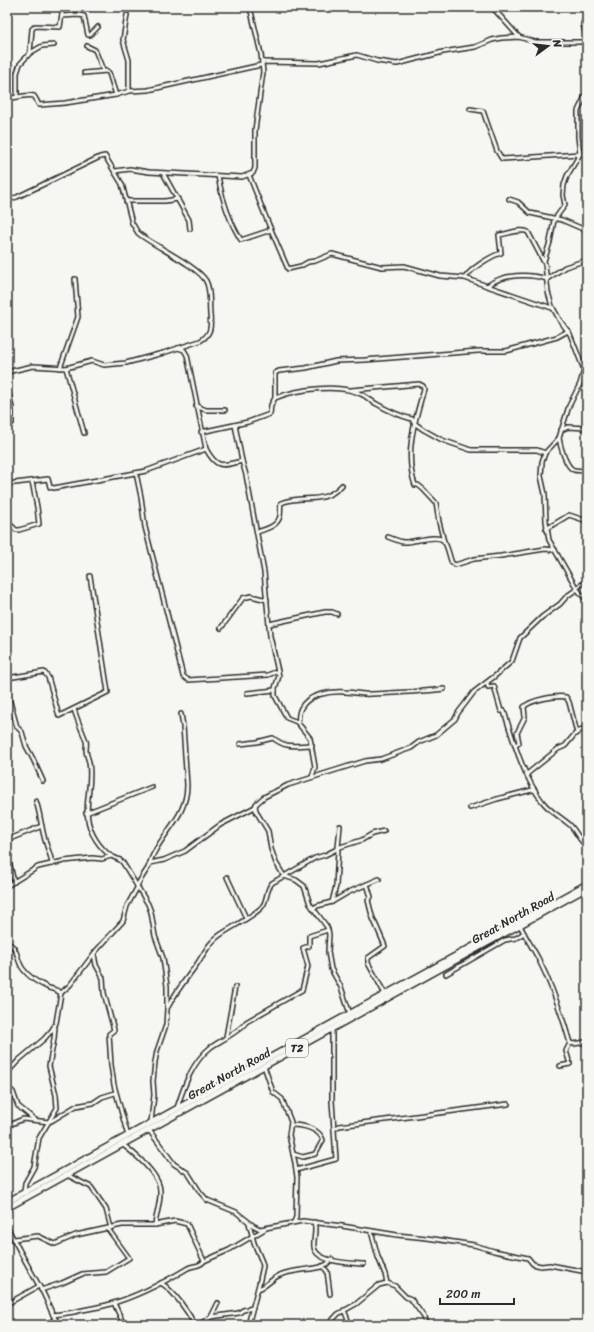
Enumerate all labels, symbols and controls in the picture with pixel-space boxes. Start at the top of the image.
north arrow [528,26,568,66]
text: N [547,36,567,50]
street label: Great North Road [467,886,559,950]
road number: T2 [286,1039,308,1057]
street label: Great North Road [183,1042,275,1106]
scale bar [440,1280,514,1306]
text: 200 m [446,1283,480,1305]

